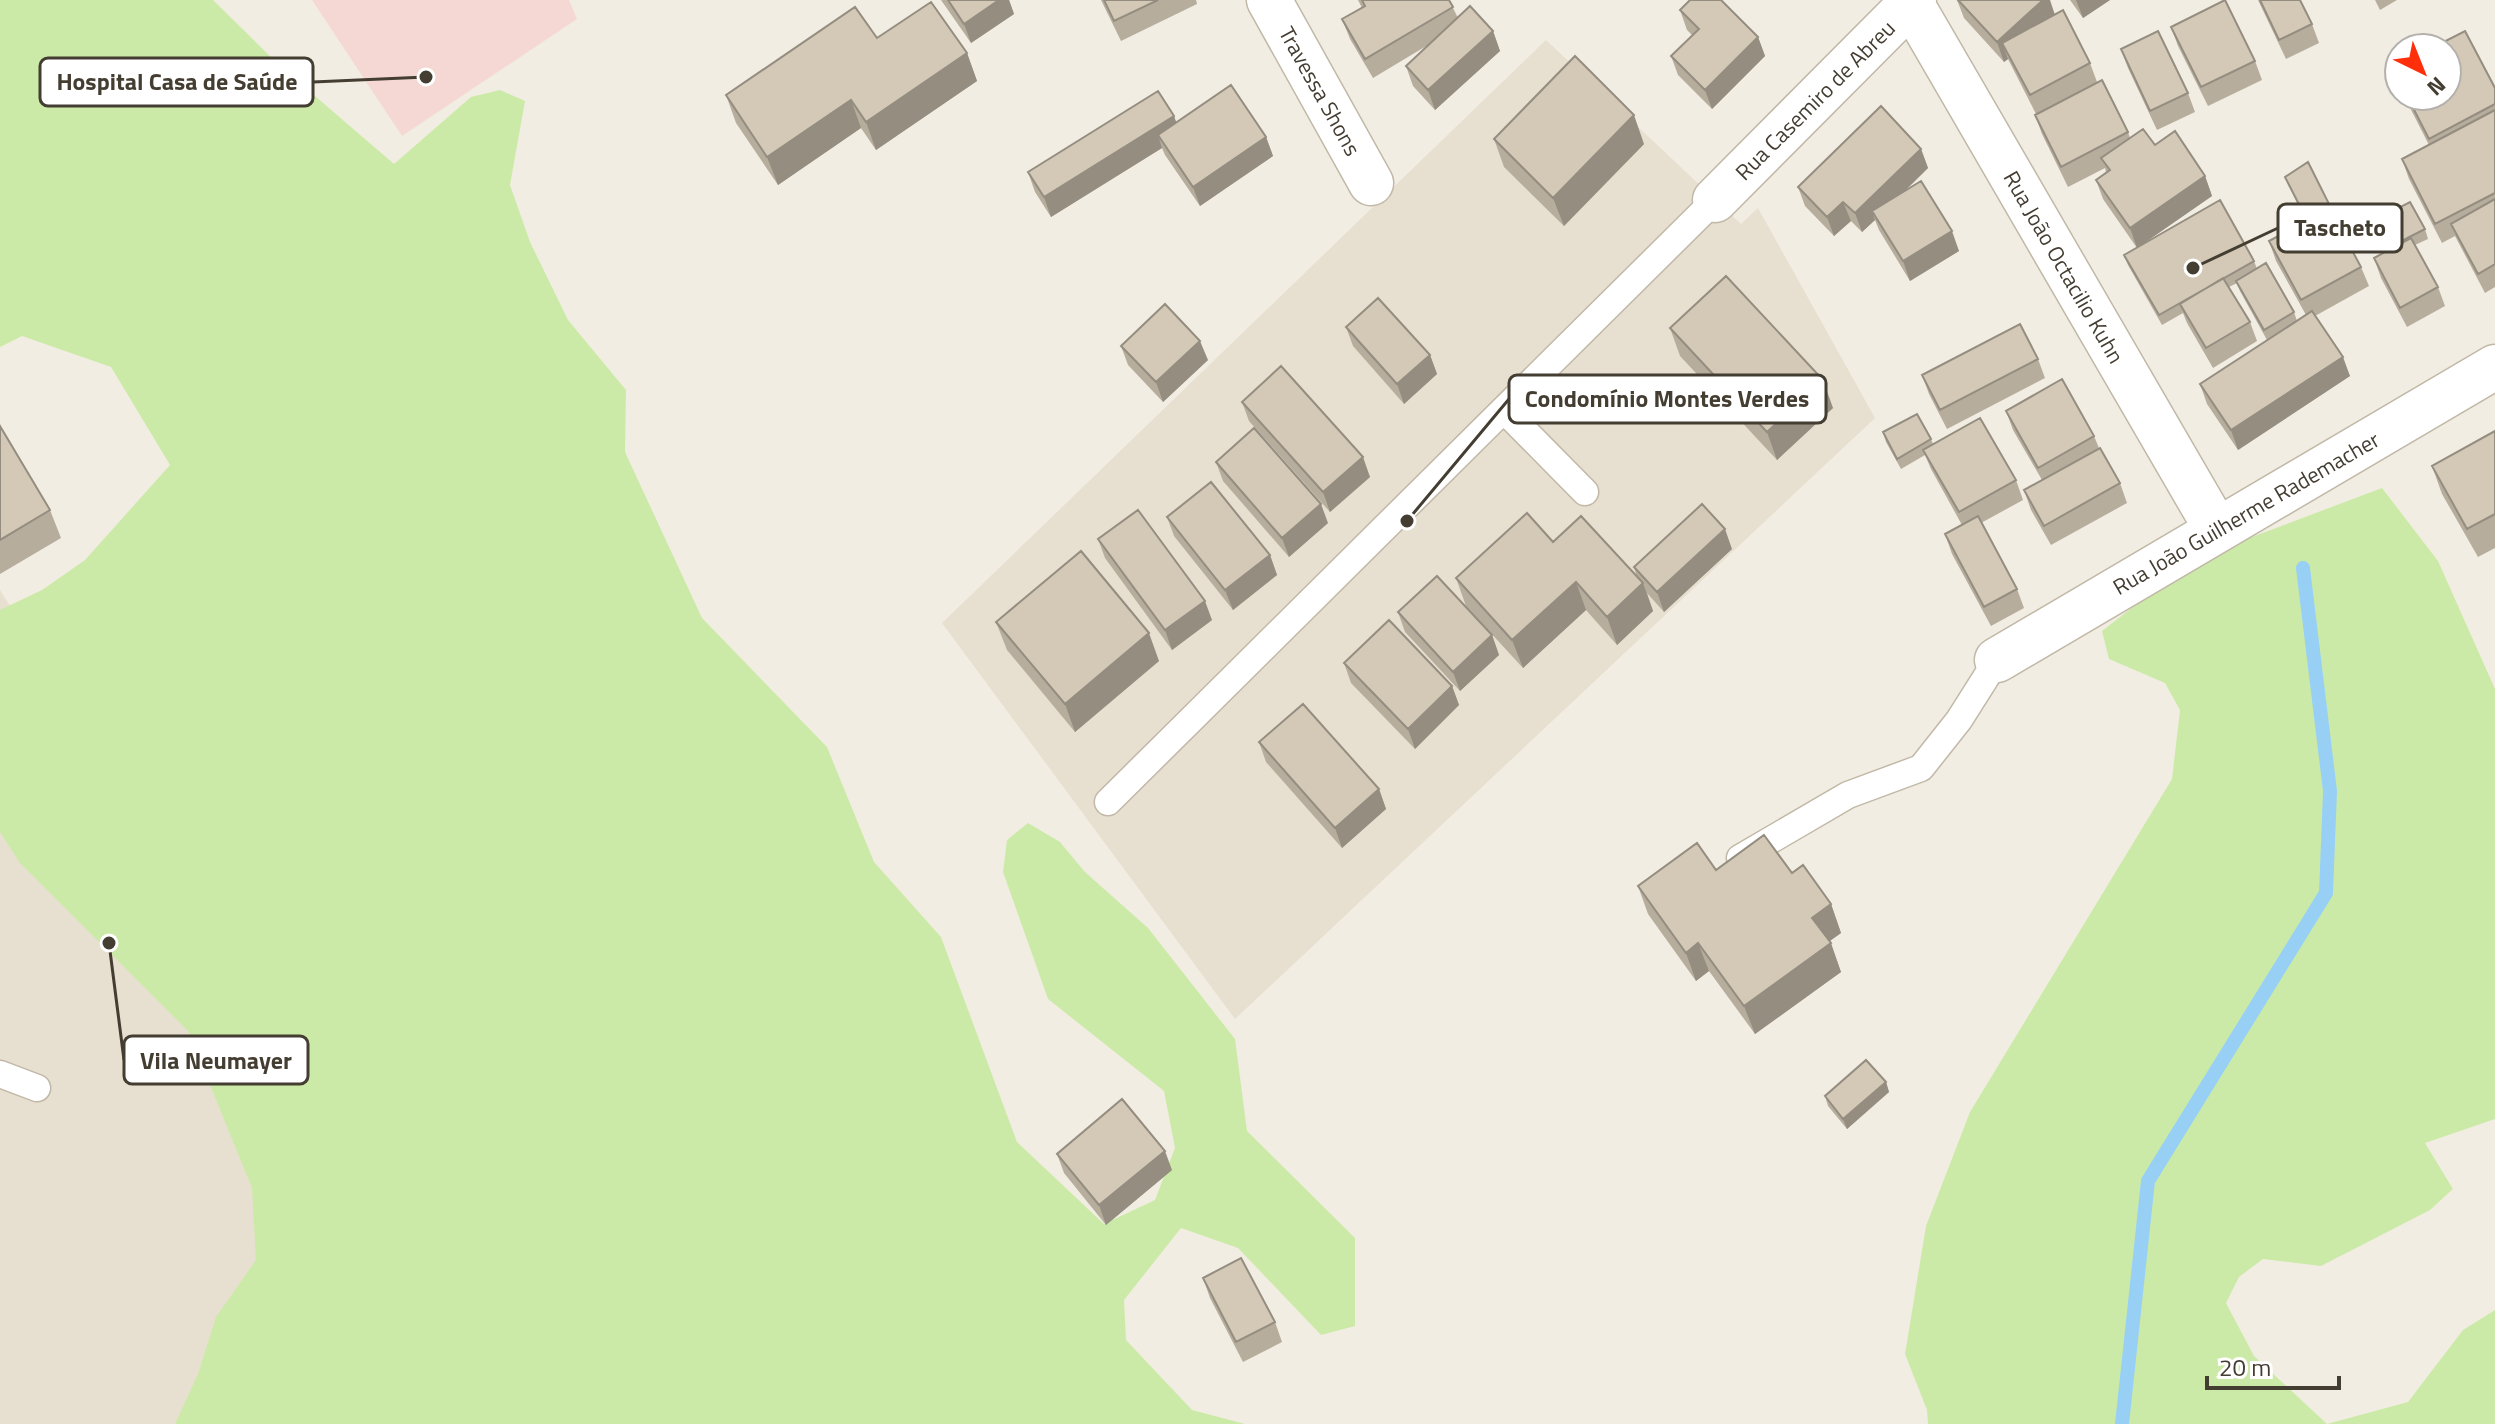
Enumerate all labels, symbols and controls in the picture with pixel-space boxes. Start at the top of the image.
street label: Rua Casemiro de Abreu [1727,12,1903,188]
street label: Travessa Shons [1270,20,1370,162]
north arrow [2383,32,2463,112]
callout: Hospital Casa de Saúde [40,58,313,106]
text: Hospital Casa de Saúde [56,63,298,99]
text: N [2419,69,2454,104]
street label: Rua João Octacilio Kuhn [1995,164,2133,370]
callout: Tascheto [2278,204,2402,252]
text: Tascheto [2294,209,2386,245]
callout: Condomínio Montes Verdes [1509,375,1826,423]
text: Condomínio Montes Verdes [1525,380,1809,416]
street label: Rua João Guilherme Rademacher [2106,422,2386,604]
callout: Vila Neumayer [124,1036,308,1084]
text: Vila Neumayer [140,1042,292,1078]
scale bar [2207,1340,2339,1390]
text: 20 m [2219,1349,2271,1385]

